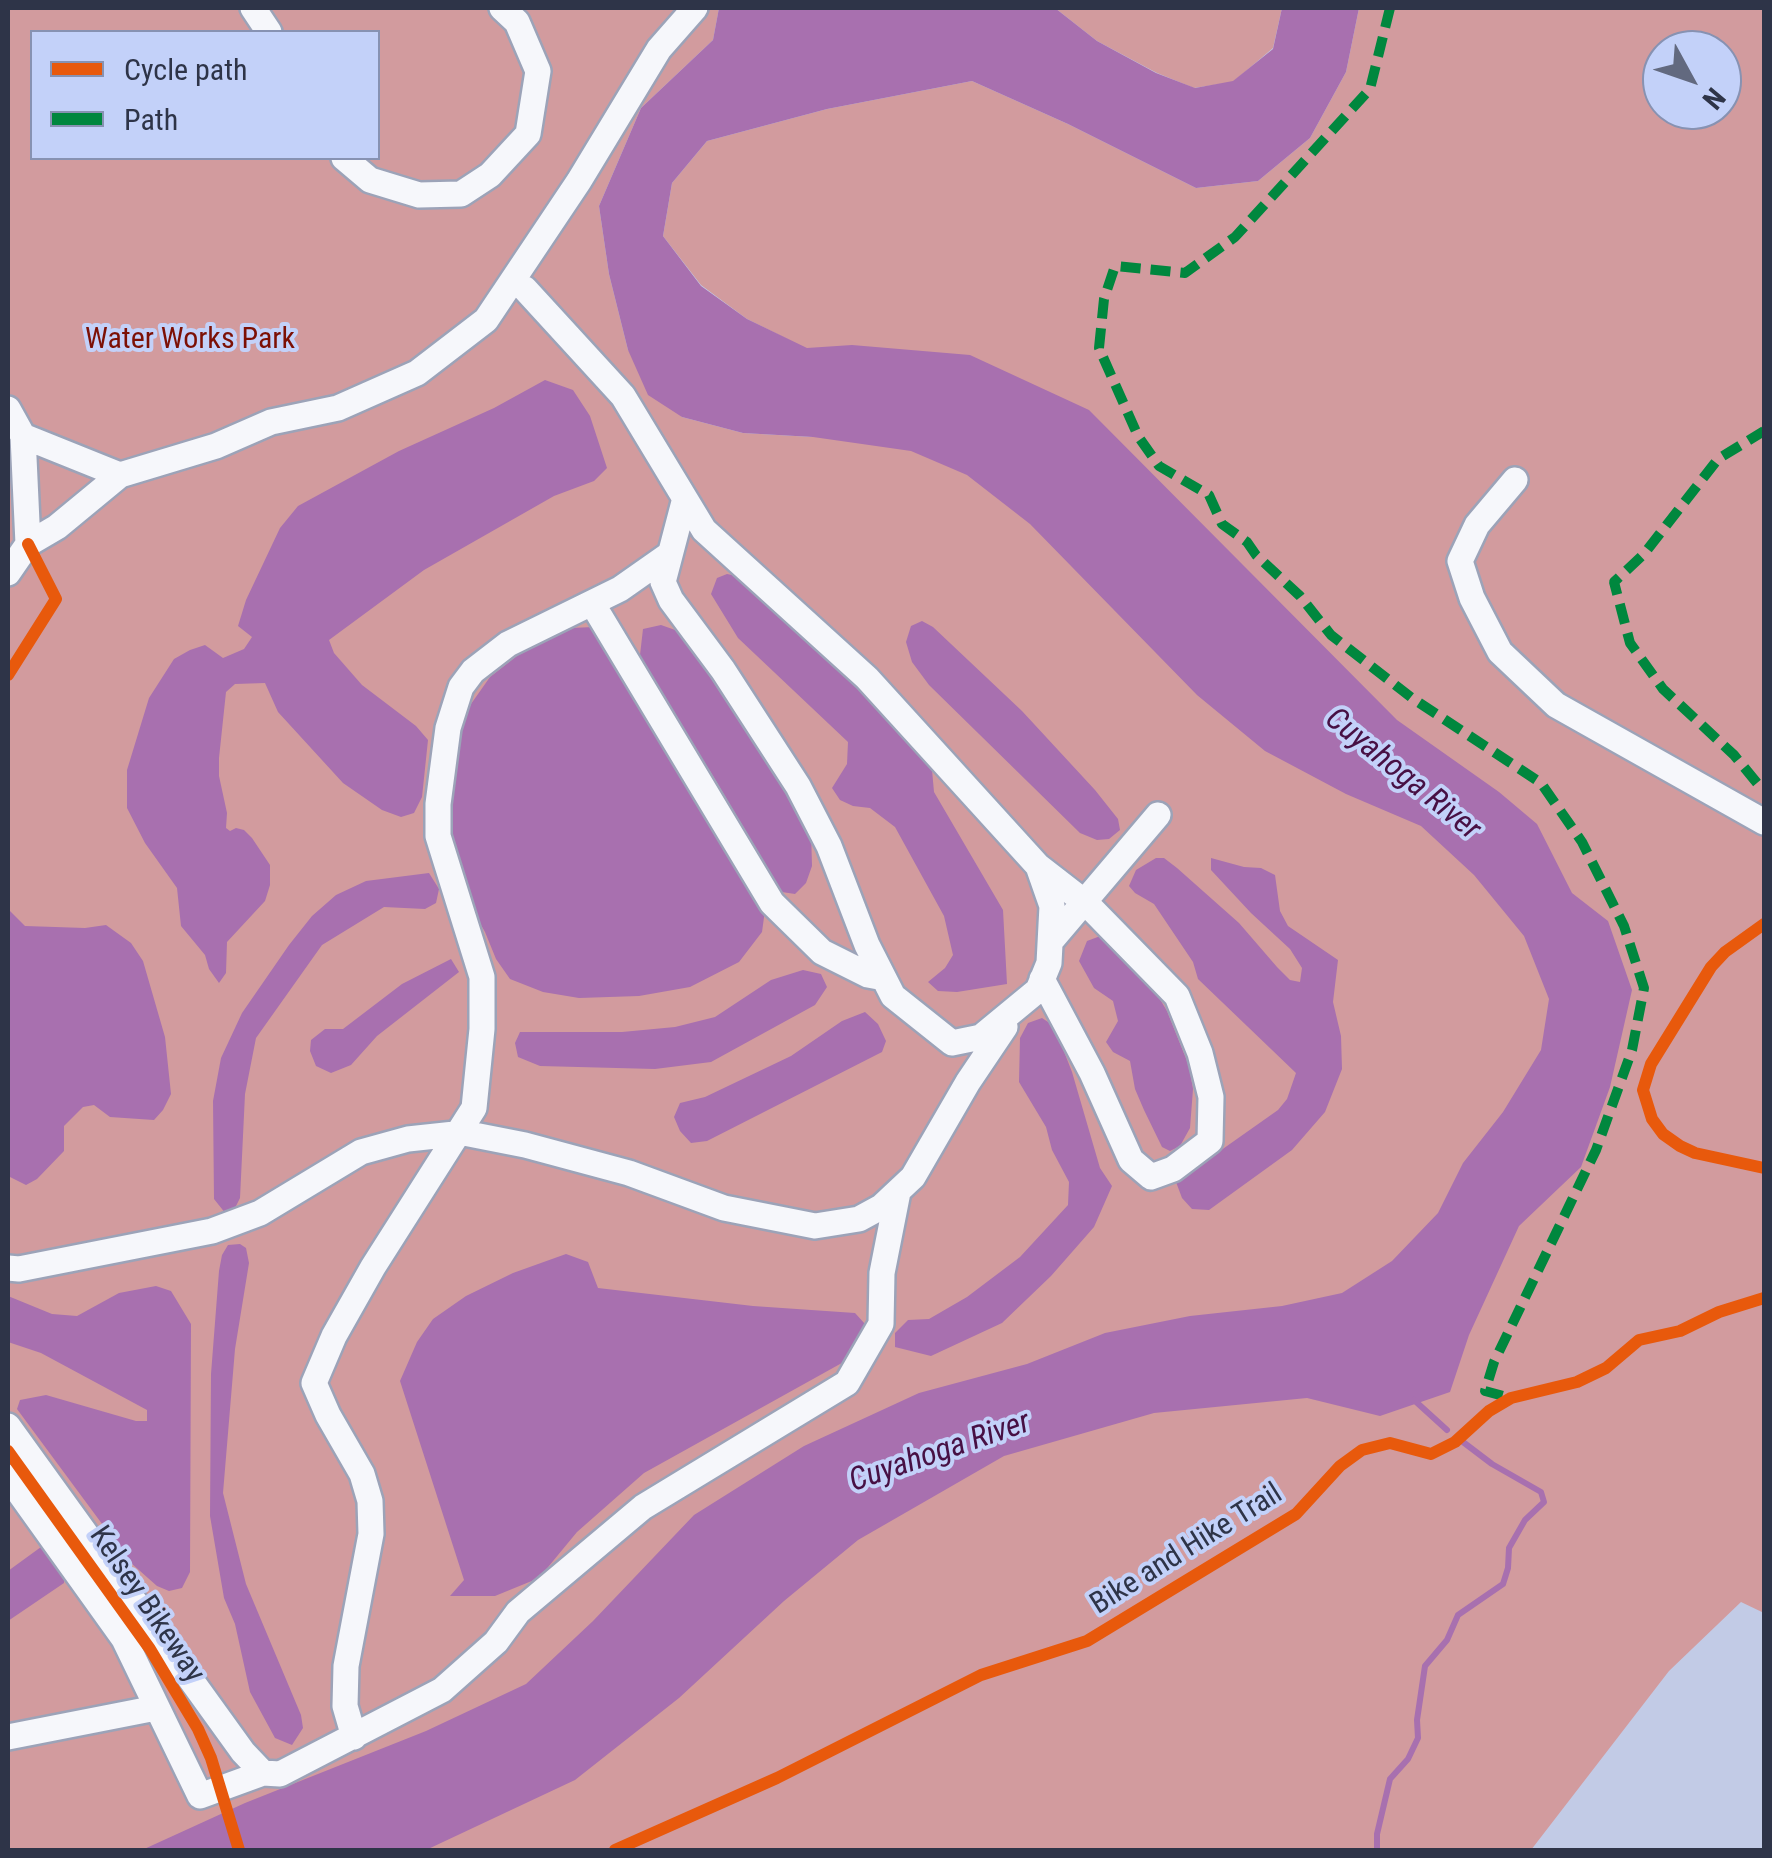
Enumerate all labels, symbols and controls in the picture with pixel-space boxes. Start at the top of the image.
legend [30,30,380,160]
north arrow [1642,30,1742,130]
text: Cycle path [124,52,248,87]
text: N [1696,81,1732,115]
text: Path [124,102,178,137]
park label: Water Works Park [85,322,295,358]
water label: Cuyahoga River [1317,701,1487,849]
water label: Cuyahoga River [844,1404,1036,1502]
street label: Bike and Hike Trail [1085,1477,1289,1623]
street label: Kelsey Bikeway [81,1520,211,1690]

